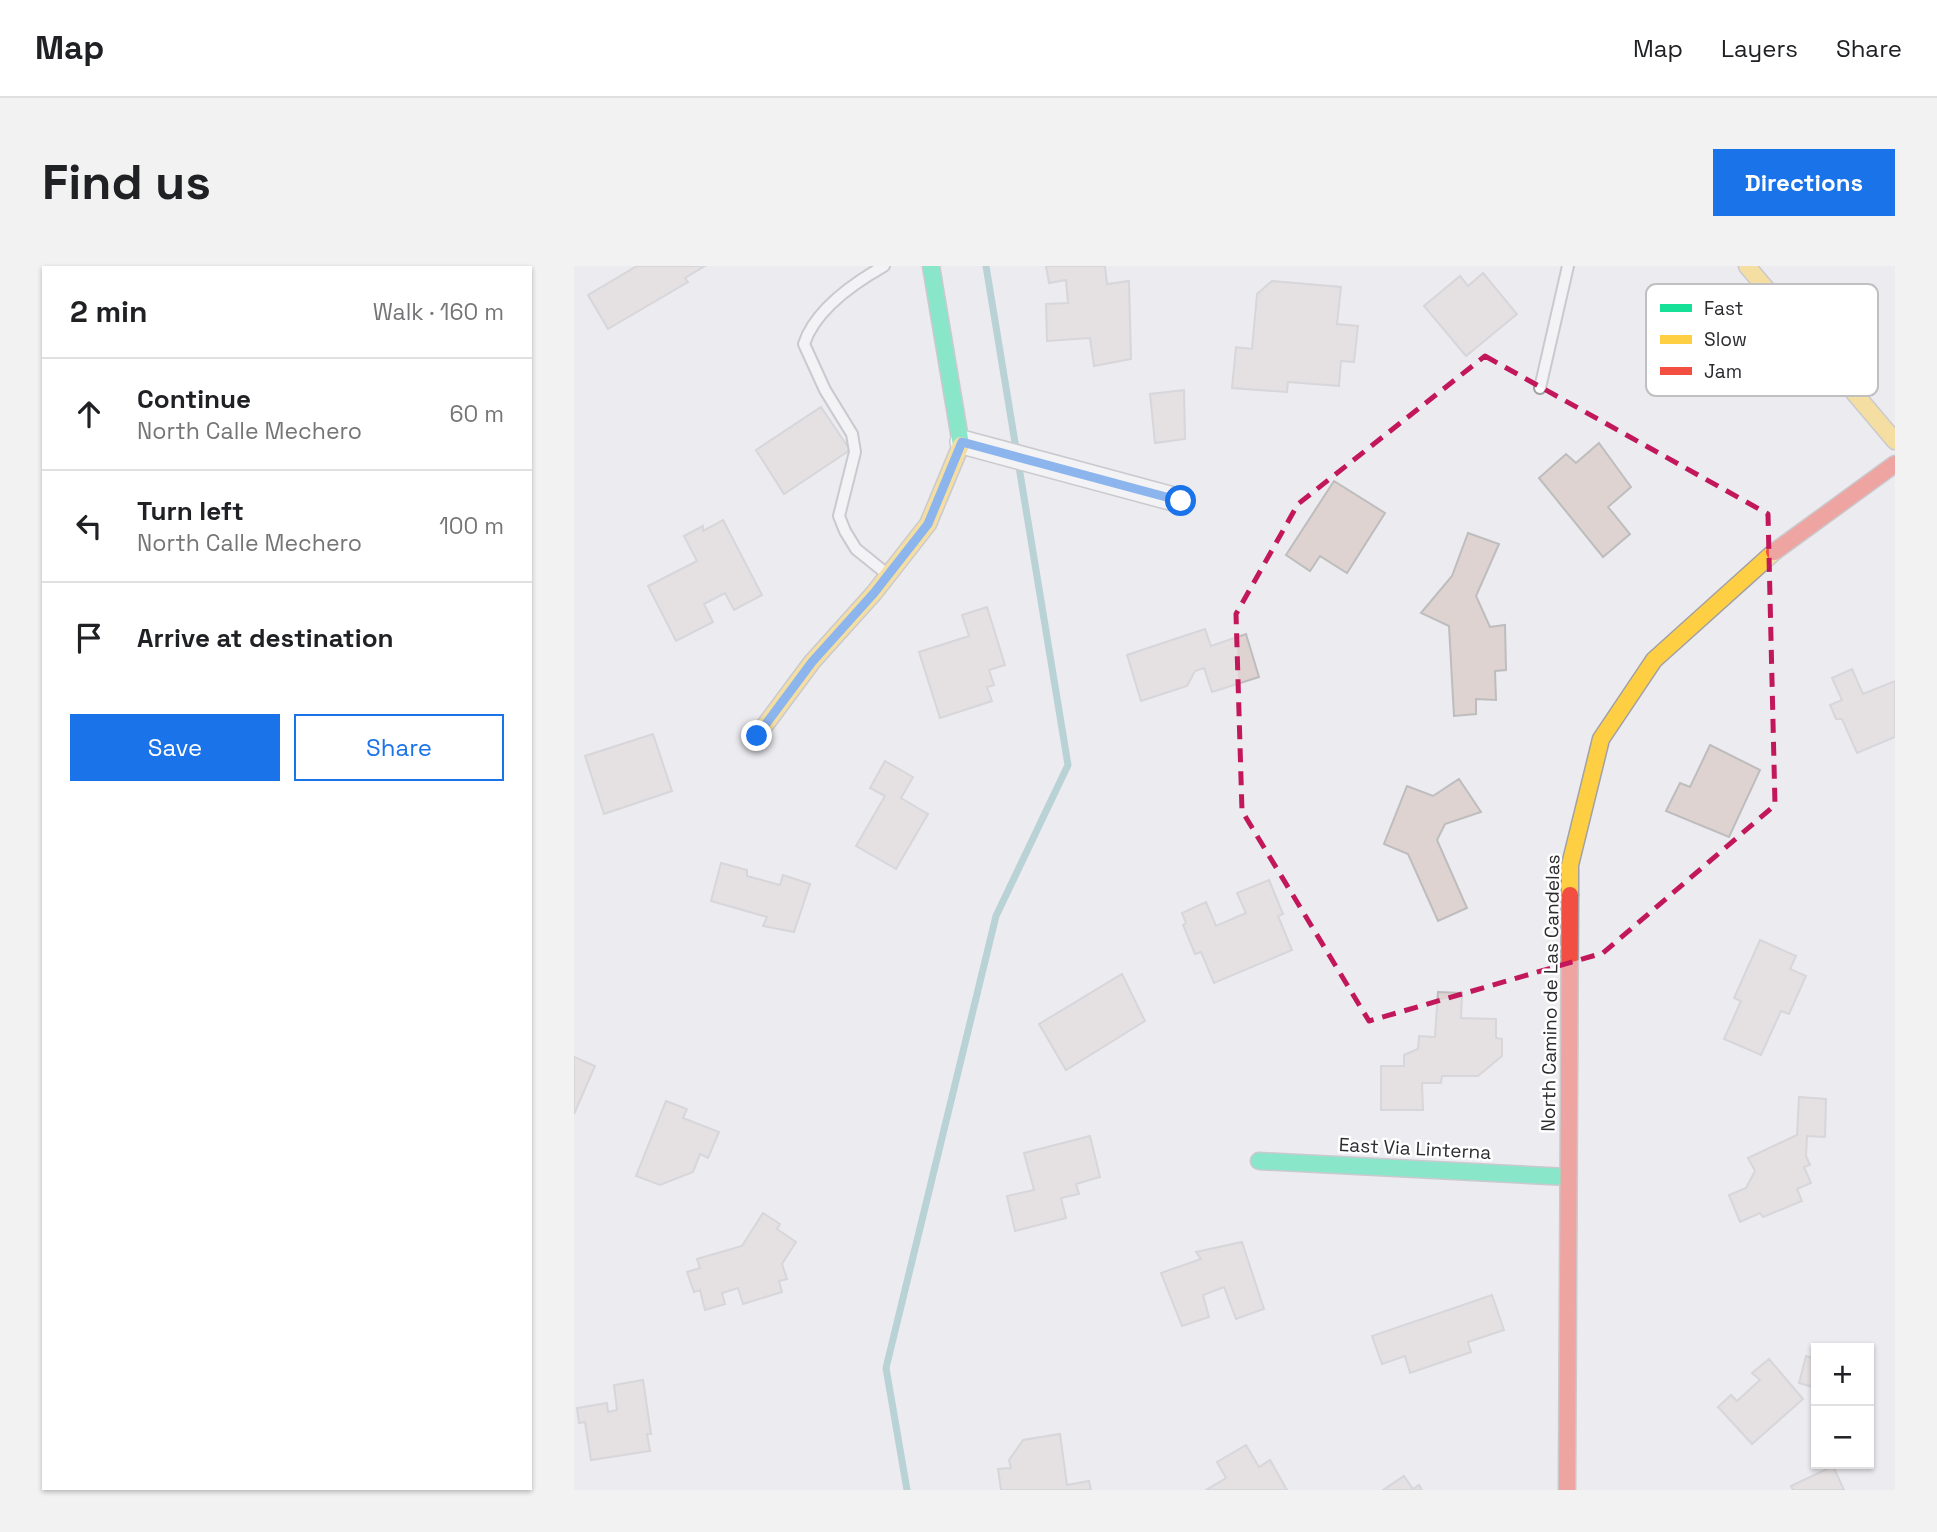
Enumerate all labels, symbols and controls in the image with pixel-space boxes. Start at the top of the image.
text: Map [35,27,104,69]
text: Map [1633,33,1683,64]
text: Layers [1721,33,1798,64]
text: Share [1836,33,1902,64]
button: Directions [1713,149,1895,216]
text: Find us [42,151,211,213]
legend [1646,284,1878,396]
text: 2 min [70,292,148,331]
text: Fast [1704,296,1744,321]
text: Walk · 160 m [373,297,504,327]
text: Slow [1704,327,1747,352]
text: Jam [1704,359,1742,384]
text: Continue [137,382,251,416]
icon: ahead [70,395,108,433]
text: 60 m [449,399,504,429]
text: North Calle Mechero [137,416,362,446]
route start [1165,485,1196,516]
text: Turn left [137,494,244,528]
icon: left [70,507,108,545]
text: 100 m [439,511,504,541]
text: North Calle Mechero [137,528,362,558]
icon: arrive [70,619,108,657]
text: Arrive at destination [137,621,394,655]
button: Save [70,714,280,781]
button: Share [294,714,504,781]
route end [741,720,772,751]
street label: North Camino de Las Candelas [1536,854,1565,1132]
street label: East Via Linterna [1338,1132,1492,1165]
map controls [1811,1343,1874,1469]
button: + [1811,1343,1874,1406]
button: − [1811,1406,1874,1469]

